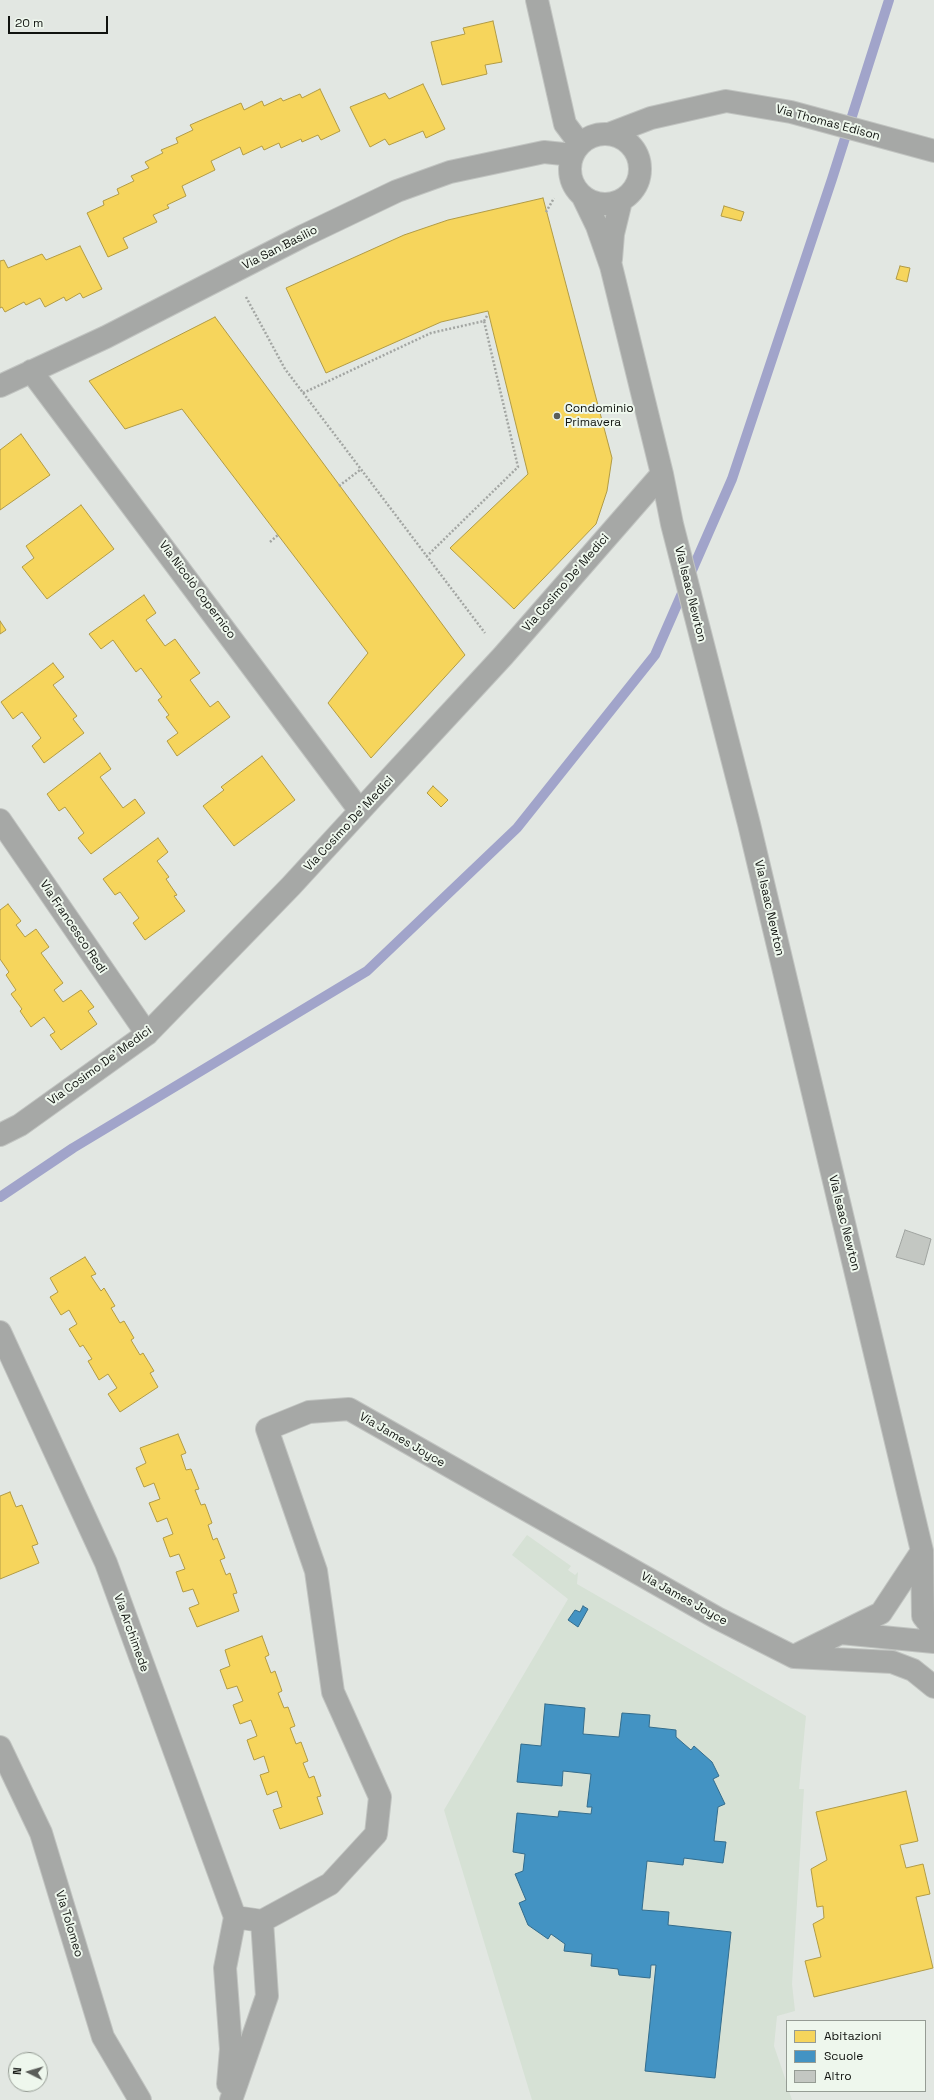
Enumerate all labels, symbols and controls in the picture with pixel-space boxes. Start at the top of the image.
scale bar [10,8,110,34]
text: 20 m [15,15,43,31]
street label: Via Thomas Edison [774,102,882,144]
street label: Via San Basilio [240,223,320,273]
place label: Condominio Primavera [565,402,634,430]
marker: Condominio Primavera [552,411,562,421]
street label: Via Cosimo De' Medici [520,531,612,635]
street label: Via Nicolò Copernico [156,538,238,642]
street label: Via Isaac Newton [671,545,709,643]
street label: Via Cosimo De' Medici [301,774,397,874]
street label: Via Isaac Newton [751,859,787,957]
street label: Via Francesco Redi [37,878,109,976]
street label: Via Cosimo De' Medici [45,1024,155,1108]
street label: Via Isaac Newton [825,1174,863,1272]
street label: Via James Joyce [357,1410,447,1470]
street label: Via James Joyce [638,1569,730,1629]
street label: Via Archimede [110,1592,152,1674]
street label: Via Tolomeo [52,1889,86,1959]
legend [786,2020,926,2092]
text: Abitazioni [824,2028,882,2044]
text: Scuole [824,2048,863,2064]
north arrow [8,2052,48,2092]
text: N [10,2067,24,2075]
text: Altro [824,2068,852,2084]

